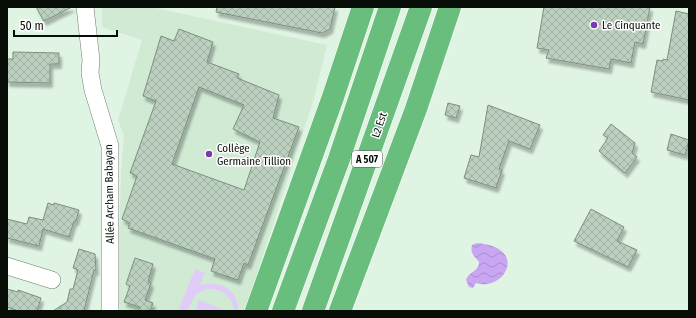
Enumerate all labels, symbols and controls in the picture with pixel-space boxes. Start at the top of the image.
scale bar [14,12,117,38]
text: 50 m [20,19,44,33]
place label: Le Cinquante [602,19,661,32]
marker: Le Cinquante [589,20,599,30]
street label: L2 Est [369,111,390,139]
place label: Collège Germaine Tillion [217,142,291,168]
street label: Allée Archam Babayan [102,144,117,244]
marker: Collège Germaine Tillion [204,149,214,159]
road number: A 507 [352,151,382,167]

